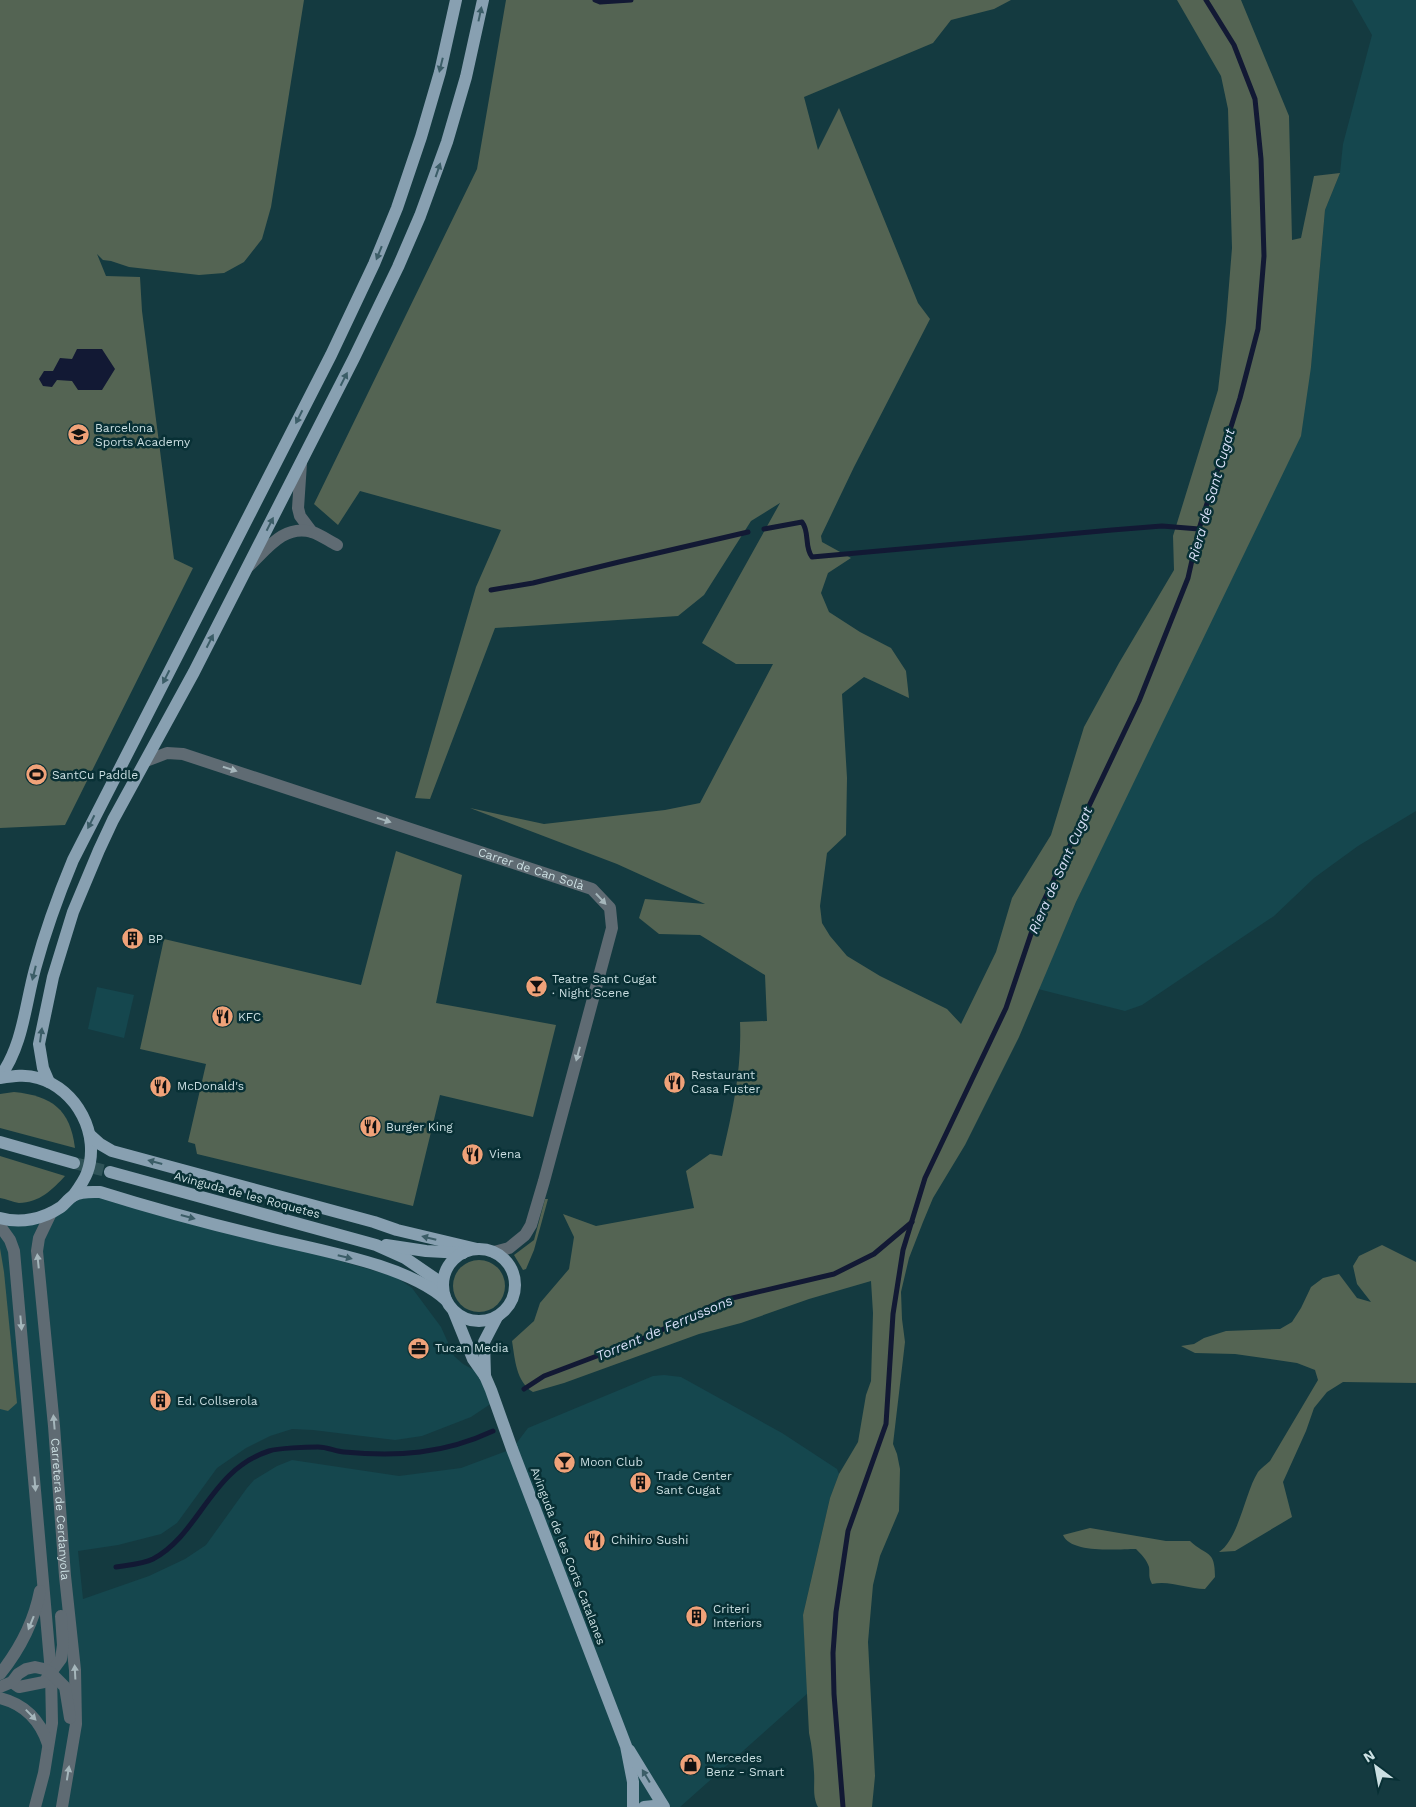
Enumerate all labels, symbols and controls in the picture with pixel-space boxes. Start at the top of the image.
one-way arrow [477,5,485,21]
one-way arrow [437,57,445,72]
one-way arrow [434,162,442,177]
one-way arrow [374,246,382,260]
one-way arrow [340,372,348,386]
one-way arrow [295,410,303,425]
place label: Barcelona Sports Academy [95,421,191,449]
school or university icon: Barcelona Sports Academy [67,423,91,447]
water label: Riera de Sant Cugat [1184,427,1238,563]
one-way arrow [266,517,274,531]
one-way arrow [206,634,214,648]
one-way arrow [162,670,170,684]
sports icon: SantCu Paddle [24,763,48,787]
one-way arrow [222,766,237,774]
place label: SantCu Paddle [52,768,138,782]
water label: Riera de Sant Cugat [1025,804,1095,936]
one-way arrow [87,815,95,829]
one-way arrow [377,817,392,825]
street label: Carrer de Can Solà [476,845,586,893]
one-way arrow [595,893,607,905]
building icon: BP [120,927,144,951]
place label: BP [148,932,163,946]
one-way arrow [30,966,38,981]
place label: Teatre Sant Cugat · Night Scene [552,972,657,1000]
bar icon: Teatre Sant Cugat · Night Scene [524,974,548,998]
restaurant icon: KFC [210,1005,234,1029]
place label: KFC [238,1010,261,1024]
one-way arrow [37,1027,45,1043]
one-way arrow [574,1046,582,1061]
place label: Restaurant Casa Fuster [691,1068,760,1096]
restaurant icon: Restaurant Casa Fuster [663,1070,687,1094]
restaurant icon: McDonald's [149,1074,173,1098]
place label: McDonald's [177,1079,244,1093]
restaurant icon: Burger King [358,1115,382,1139]
place label: Burger King [386,1120,453,1134]
restaurant icon: Viena [461,1142,485,1166]
place label: Viena [489,1147,521,1161]
one-way arrow [147,1157,162,1165]
street label: Avinguda de les Roquetes [172,1169,322,1221]
one-way arrow [180,1213,195,1221]
one-way arrow [422,1234,437,1242]
one-way arrow [34,1252,42,1268]
one-way arrow [338,1253,353,1261]
water label: Torrent de Ferrussons [593,1292,735,1364]
one-way arrow [17,1315,25,1331]
office icon: Tucan Media [407,1336,431,1360]
place label: Tucan Media [435,1341,509,1355]
building icon: Ed. Collserola [149,1389,173,1413]
place label: Ed. Collserola [177,1394,258,1408]
one-way arrow [50,1414,58,1430]
street label: Carretera de Cerdanyola [48,1437,72,1581]
bar icon: Moon Club [552,1450,576,1474]
place label: Moon Club [580,1455,643,1469]
street label: Avinguda de les Corts Catalanes [528,1465,608,1647]
place label: Trade Center Sant Cugat [656,1469,732,1497]
building icon: Trade Center Sant Cugat [628,1471,652,1495]
one-way arrow [31,1477,39,1493]
restaurant icon: Chihiro Sushi [583,1528,607,1552]
place label: Chihiro Sushi [611,1533,688,1547]
place label: Criteri Interiors [713,1602,762,1630]
building icon: Criteri Interiors [685,1604,709,1628]
one-way arrow [27,1616,35,1631]
one-way arrow [70,1664,78,1680]
one-way arrow [25,1709,37,1721]
north arrow [1351,1742,1401,1792]
text: N [1360,1746,1378,1766]
place label: Mercedes Benz - Smart [706,1751,784,1779]
shop icon: Mercedes Benz - Smart [678,1753,702,1777]
one-way arrow [65,1764,73,1780]
one-way arrow [642,1770,651,1783]

